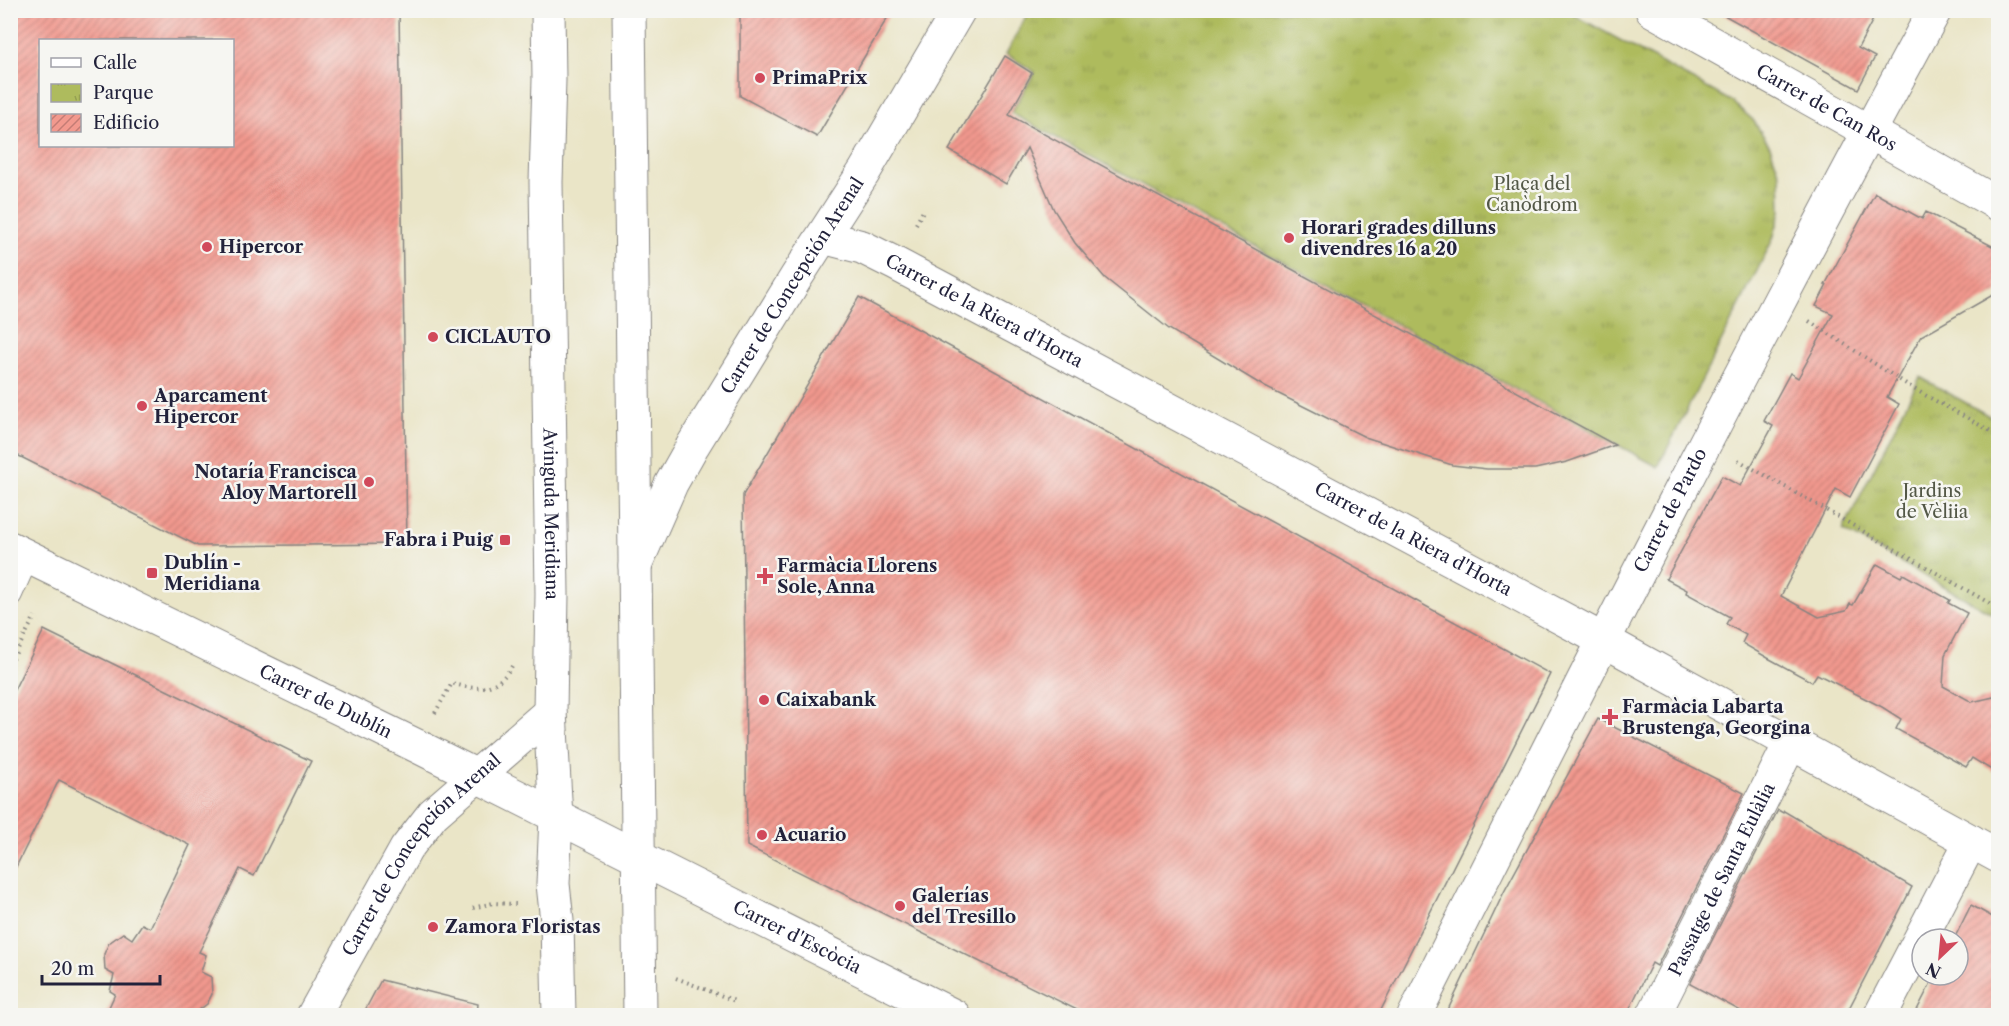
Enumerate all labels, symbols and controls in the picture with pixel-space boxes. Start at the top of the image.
legend [39,39,234,147]
text: Calle [93,52,137,74]
street label: Carrer de Can Ros [1752,60,1901,156]
place label: PrimaPrix [772,67,868,89]
marker: PrimaPrix [753,71,767,85]
text: Parque [93,82,154,104]
text: Edificio [93,112,159,134]
street label: Carrer de Concepción Arenal [716,173,869,398]
park label: Plaça del Canòdrom [1486,173,1578,216]
place label: Horari grades dilluns divendres 16 a 20 [1301,217,1496,260]
marker: Horari grades dilluns divendres 16 a 20 [1282,231,1296,245]
place label: Hipercor [219,236,304,258]
marker: Hipercor [200,240,214,254]
street label: Carrer de la Riera d'Horta [882,249,1087,373]
place label: CICLAUTO [445,326,551,348]
marker: CICLAUTO [426,330,440,344]
place label: Aparcament Hipercor [153,385,268,428]
marker: Aparcament Hipercor [135,399,149,413]
street label: Avinguda Meridiana [539,427,563,601]
street label: Carrer de Pardo [1629,444,1712,576]
place label: Notaría Francisca Aloy Martorell [194,461,358,504]
marker: Notaría Francisca Aloy Martorell [362,475,376,489]
street label: Carrer de la Riera d'Horta [1311,478,1516,601]
park label: Jardins de Vèliia [1896,480,1969,523]
place label: Fabra i Puig [384,529,494,551]
marker: Fabra i Puig [498,533,512,547]
place label: Dublín - Meridiana [164,552,261,595]
place label: Farmàcia Llorens Sole, Anna [777,555,937,598]
marker: Dublín - Meridiana [145,566,159,580]
marker: Farmàcia Llorens Sole, Anna [758,569,772,583]
street label: Carrer de Dublín [256,660,396,743]
place label: Caixabank [776,689,877,711]
marker: Caixabank [757,693,771,707]
place label: Farmàcia Labarta Brustenga, Georgina [1622,696,1811,739]
marker: Farmàcia Labarta Brustenga, Georgina [1603,710,1617,724]
street label: Carrer de Concepción Arenal [338,749,505,960]
street label: Passatge de Santa Eulàlia [1664,779,1780,980]
place label: Acuario [773,824,847,846]
marker: Acuario [755,828,769,842]
place label: Galerías del Tresillo [912,885,1016,928]
street label: Carrer d'Escòcia [729,896,865,979]
marker: Galerías del Tresillo [893,899,907,913]
place label: Zamora Floristas [445,916,601,938]
marker: Zamora Floristas [426,920,440,934]
north arrow [1910,927,1970,987]
scale bar [42,948,160,986]
text: 20 m [51,958,95,980]
text: N [1923,958,1944,983]

